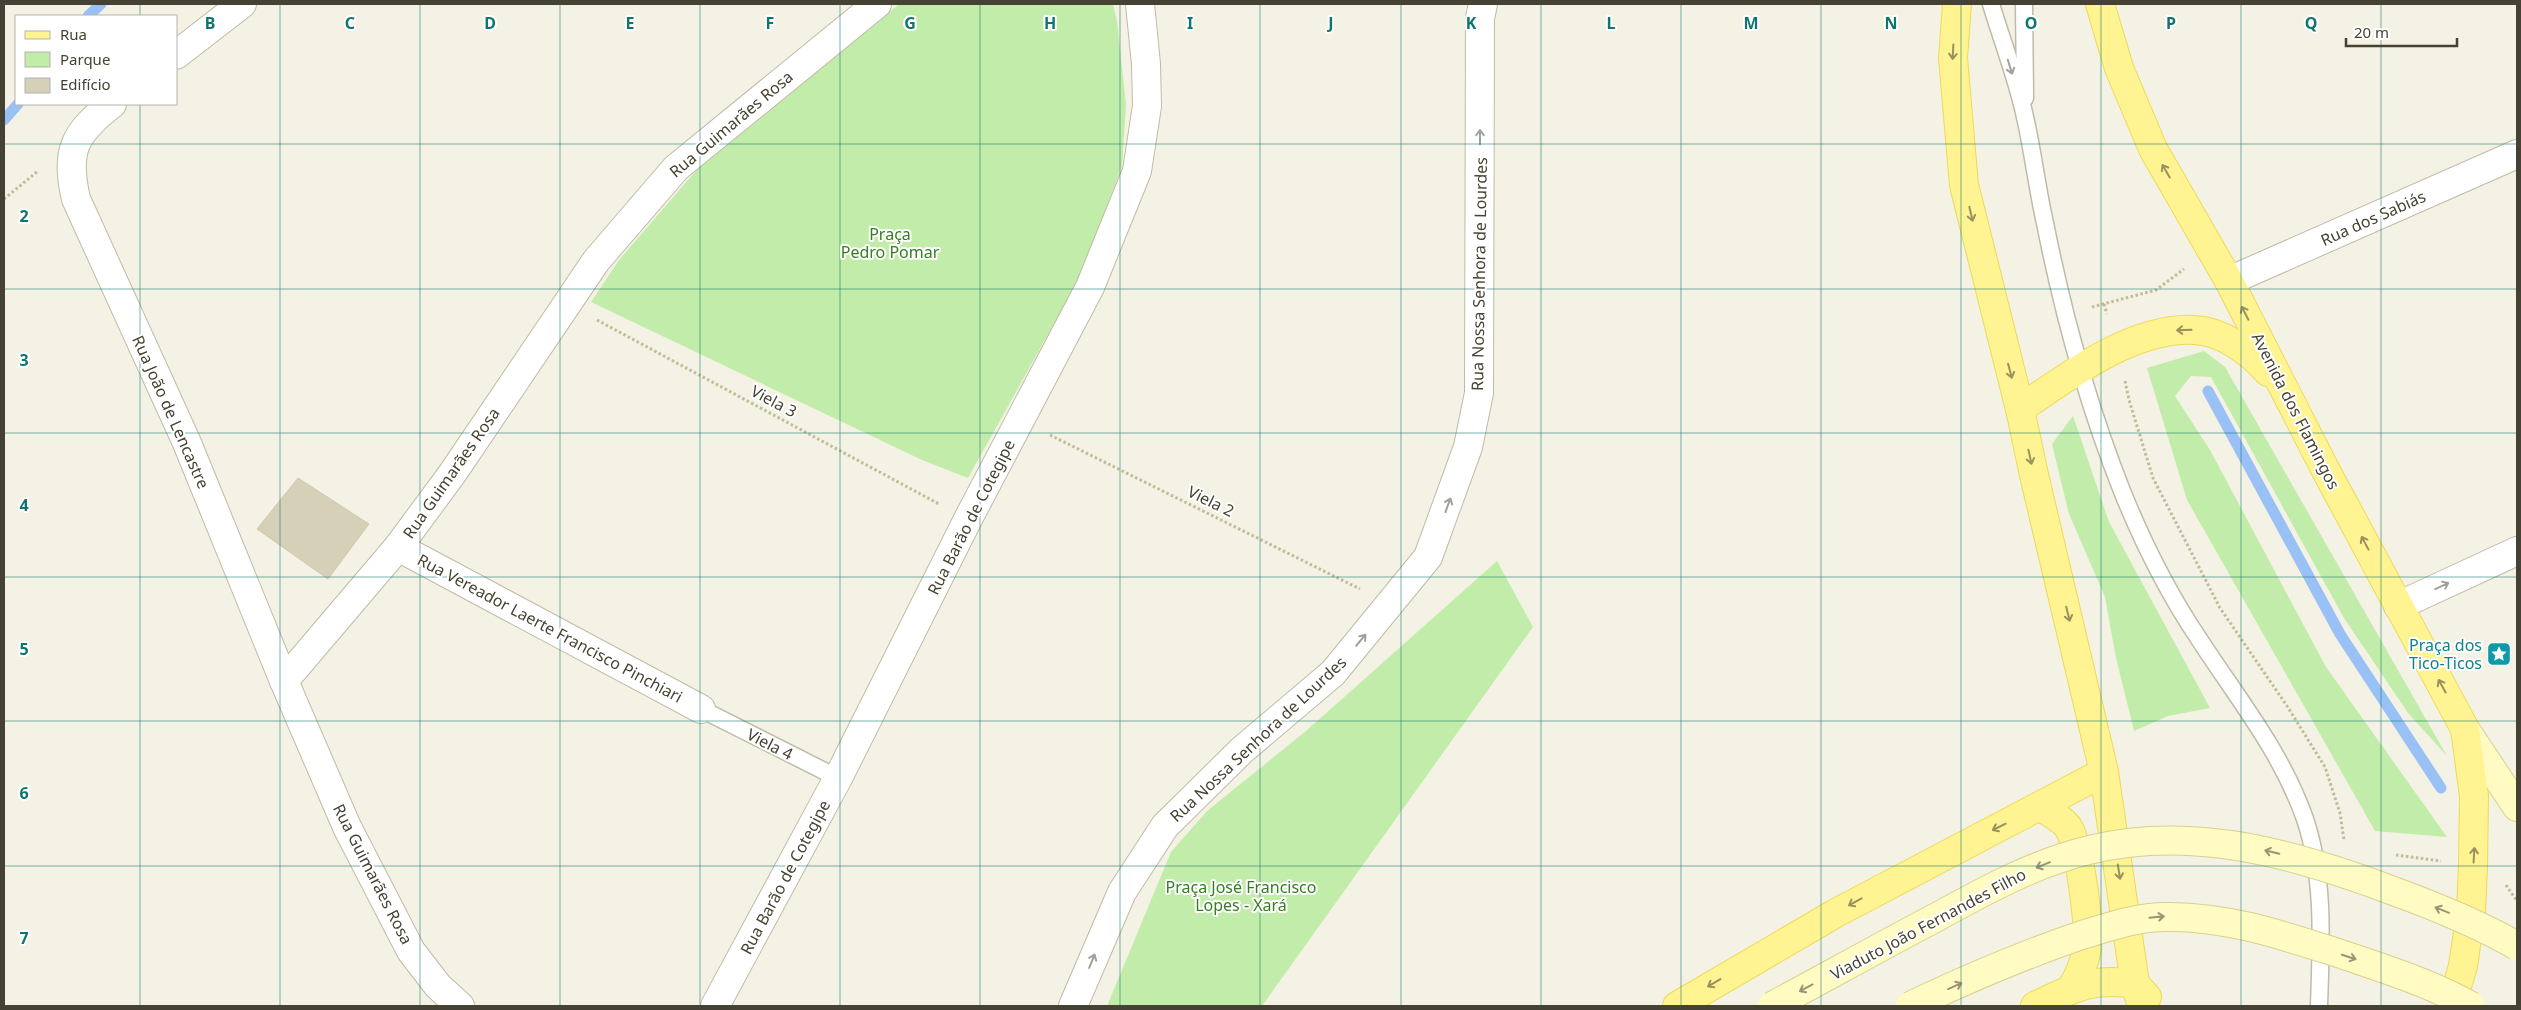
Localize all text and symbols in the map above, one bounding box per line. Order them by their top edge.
text: B [205,12,215,34]
text: C [345,12,355,34]
text: D [484,12,496,34]
text: E [626,12,635,34]
text: F [766,12,774,34]
text: G [904,12,916,34]
text: H [1044,12,1056,34]
text: I [1187,12,1193,34]
text: J [1326,12,1334,34]
text: K [1466,12,1477,34]
text: L [1607,12,1616,34]
text: M [1743,12,1759,34]
text: N [1884,12,1898,34]
text: O [2025,12,2037,34]
text: P [2166,12,2176,34]
text: Q [2305,12,2317,34]
legend [15,15,178,105]
scale bar [2346,15,2457,47]
text: 20 m [2354,22,2389,42]
text: Rua [60,24,87,44]
one-way arrow [1949,44,1958,60]
text: Parque [60,49,110,69]
one-way arrow [2006,59,2015,74]
street label: Rua Guimarães Rosa [665,66,797,182]
text: Edifício [60,74,111,94]
one-way arrow [1475,129,1485,145]
street label: Rua Nossa Senhora de Lourdes [1466,157,1492,391]
one-way arrow [2160,165,2170,179]
street label: Rua dos Sabiás [2317,185,2429,251]
text: 2 [19,205,29,227]
one-way arrow [1967,205,1976,221]
park label: Praça Pedro Pomar [841,223,940,263]
one-way arrow [2240,306,2249,321]
one-way arrow [2177,325,2193,335]
street label: Avenida dos Flamingos [2247,329,2345,493]
street label: Rua João de Lencastre [127,332,215,492]
text: 3 [19,349,29,371]
one-way arrow [2006,363,2015,379]
street label: Viela 3 [747,380,801,422]
street label: Rua Guimarães Rosa [398,403,504,543]
street label: Rua Barão de Cotegipe [922,435,1020,599]
one-way arrow [2026,448,2035,464]
street label: Viela 2 [1184,480,1238,522]
text: 4 [19,494,29,516]
one-way arrow [1444,497,1453,513]
one-way arrow [2359,536,2369,551]
street label: Rua Vereador Laerte Francisco Pinchiari [414,548,686,708]
one-way arrow [2434,581,2449,590]
one-way arrow [2064,606,2073,622]
one-way arrow [1355,633,1366,646]
place label: Praça dos Tico-Ticos [2409,634,2482,674]
text: 5 [19,638,29,660]
place icon: Praça dos Tico-Ticos [2486,641,2512,667]
street label: Rua Nossa Senhora de Lourdes [1165,651,1351,827]
one-way arrow [2437,679,2446,694]
street label: Viela 4 [743,723,797,765]
text: 6 [19,782,29,804]
street label: Rua Barão de Cotegipe [735,796,835,958]
street label: Rua Guimarães Rosa [328,800,418,948]
one-way arrow [1992,823,2007,832]
one-way arrow [2264,847,2280,856]
one-way arrow [2469,847,2478,863]
one-way arrow [2036,861,2051,870]
street label: Viaduto João Fernandes Filho [1826,863,2030,985]
one-way arrow [2115,863,2125,879]
park label: Praça José Francisco Lopes - Xará [1166,876,1316,916]
one-way arrow [1849,898,1863,908]
one-way arrow [2435,905,2450,914]
one-way arrow [2149,913,2165,922]
text: 7 [19,927,29,949]
one-way arrow [2341,953,2357,962]
one-way arrow [1087,954,1097,969]
one-way arrow [1708,979,1722,989]
one-way arrow [1947,981,1962,991]
one-way arrow [1799,984,1814,993]

